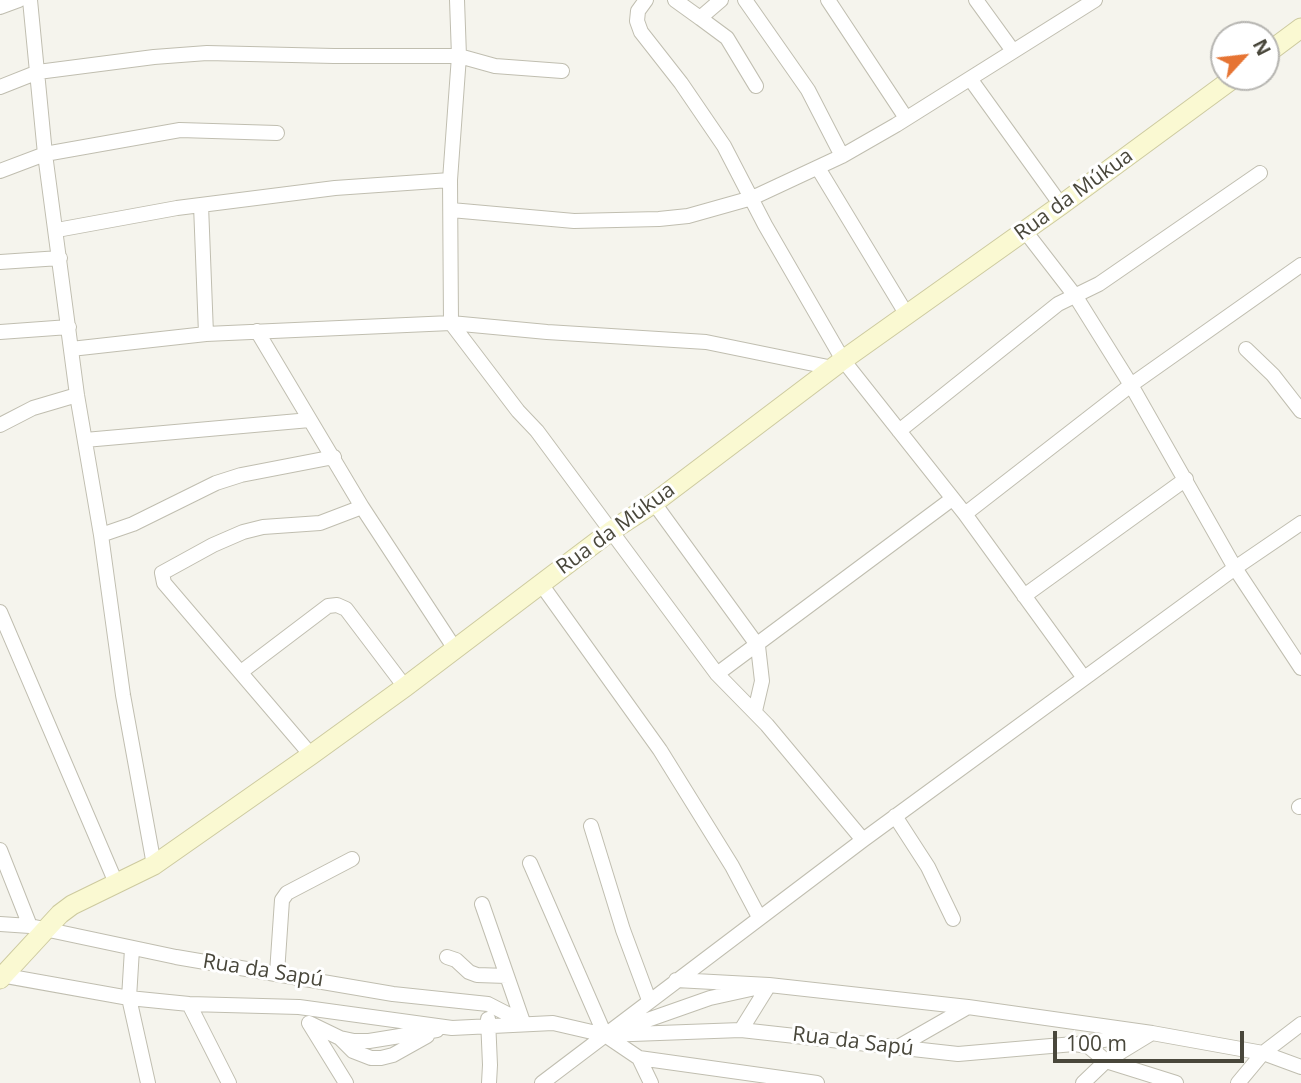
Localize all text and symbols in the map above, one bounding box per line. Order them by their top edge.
north arrow [1210,21,1280,91]
text: N [1247,35,1277,60]
street label: Rua da Múkua [1010,144,1138,246]
street label: Rua da Múkua [552,478,680,580]
street label: Rua da Sapú [201,949,325,993]
scale bar [1056,1016,1247,1060]
street label: Rua da Sapú [791,1022,915,1062]
text: 100 m [1066,1029,1127,1057]

